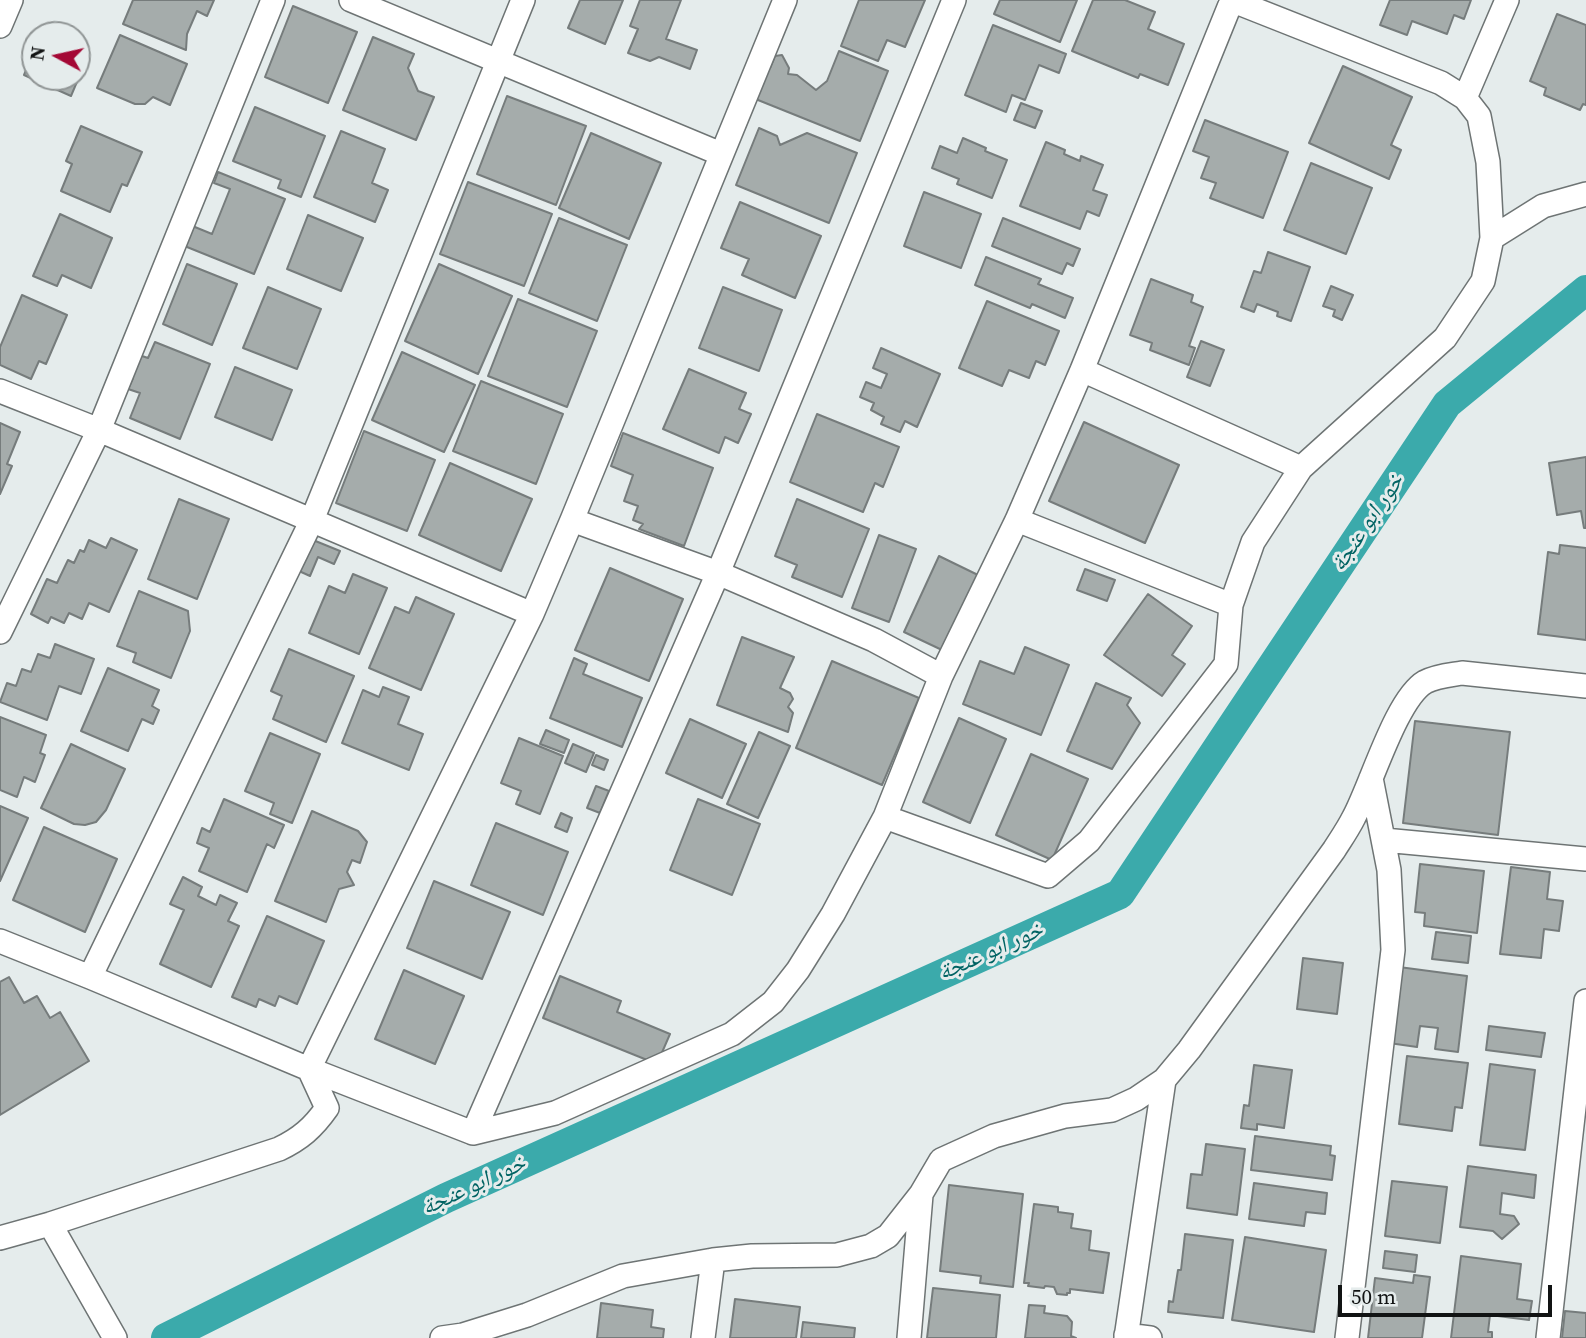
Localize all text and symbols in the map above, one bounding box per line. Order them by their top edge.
north arrow [21,21,91,91]
text: N [23,45,51,62]
water label: خور ابو عنجة [1325,469,1411,577]
water label: خور ابو عنجة [934,917,1048,987]
water label: خور ابو عنجة [418,1150,530,1222]
scale bar [1341,1272,1554,1316]
text: 50 m [1351,1282,1396,1311]

